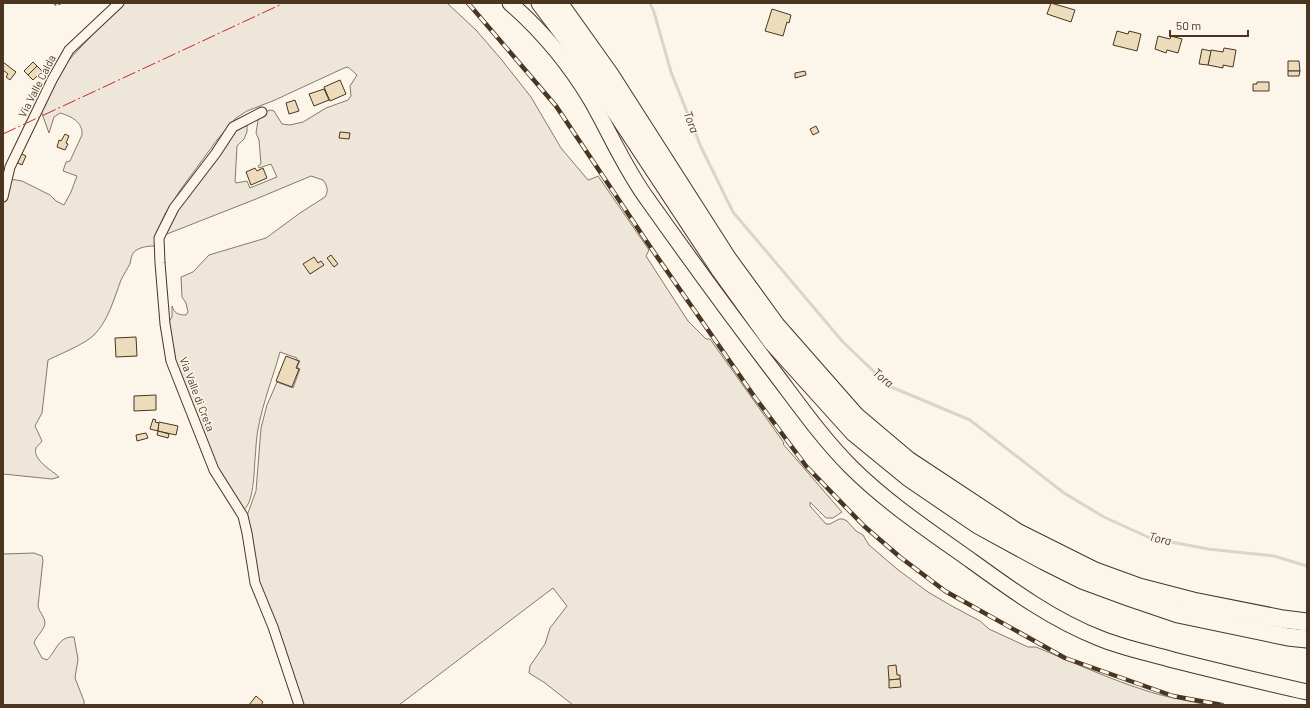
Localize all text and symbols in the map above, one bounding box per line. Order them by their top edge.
scale bar [1170,12,1248,38]
text: 50 m [1176,18,1201,32]
street label: Via Valle Calda [15,52,58,119]
water label: Tora [681,109,703,135]
street label: Via Valle di Creta [177,355,218,433]
water label: Tora [870,365,897,390]
water label: Tora [1148,529,1173,547]

